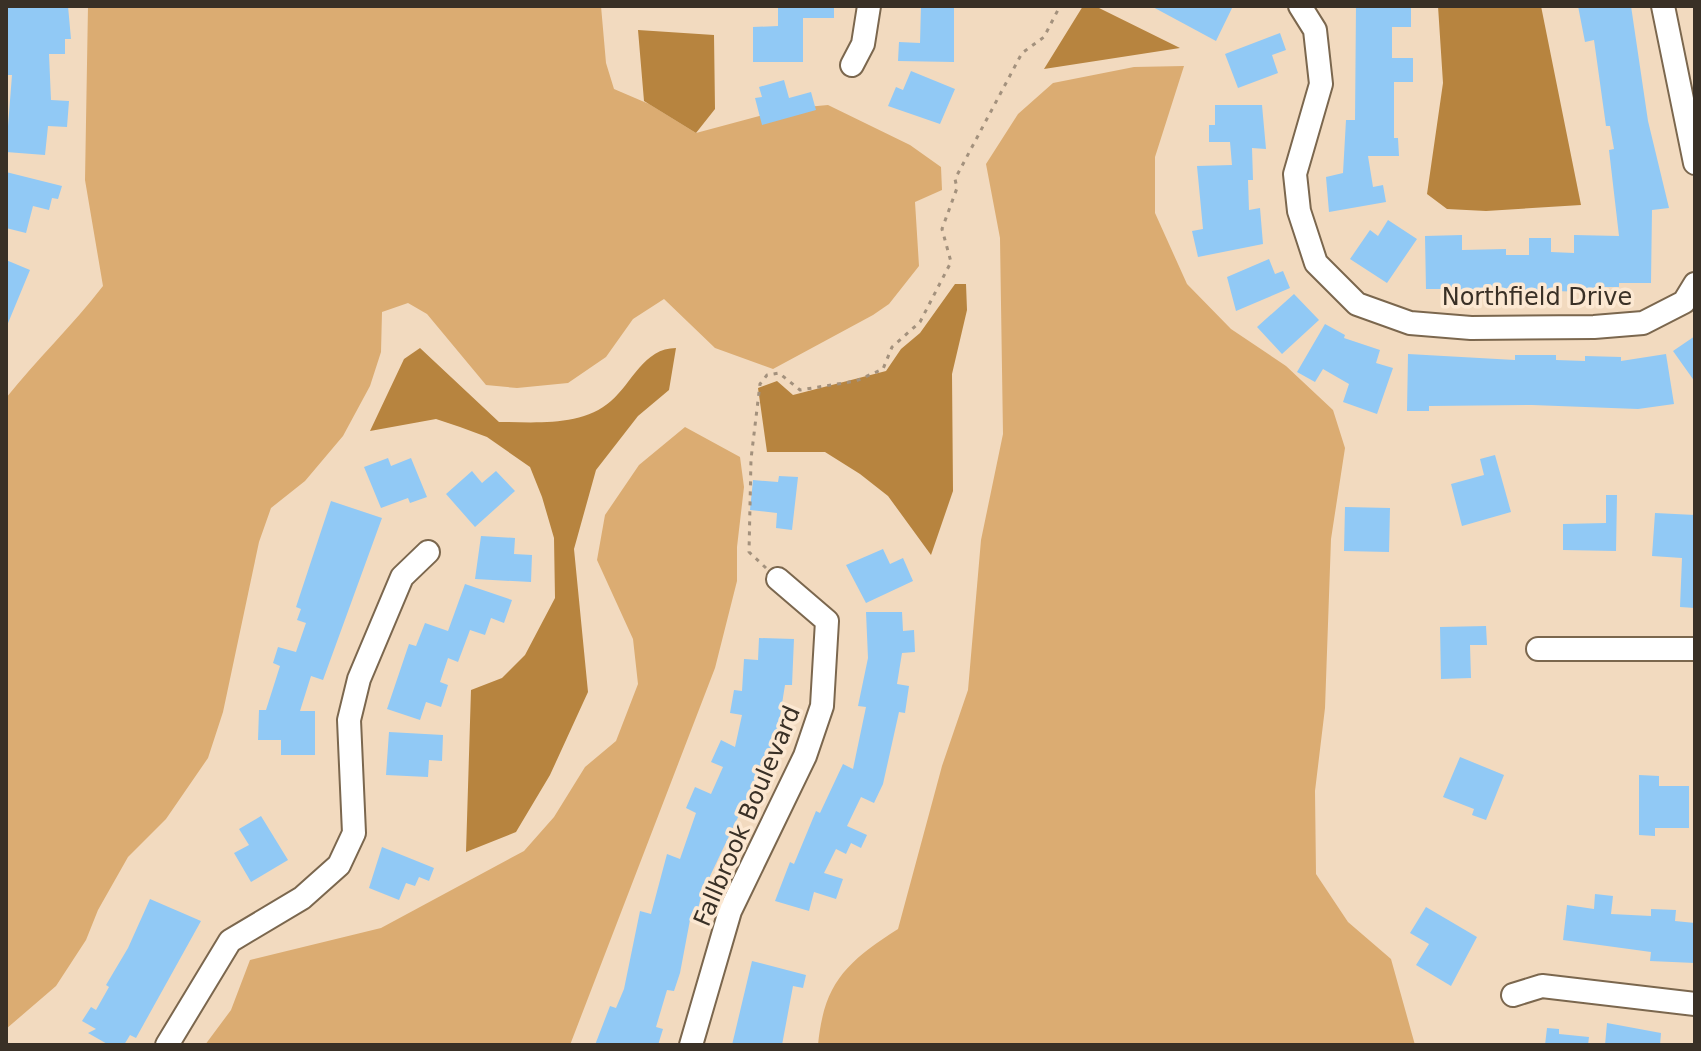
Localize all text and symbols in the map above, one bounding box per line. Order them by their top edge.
street label: Northfield Drive [1442,283,1632,311]
street label: Fallbrook Boulevard [688,702,806,930]

